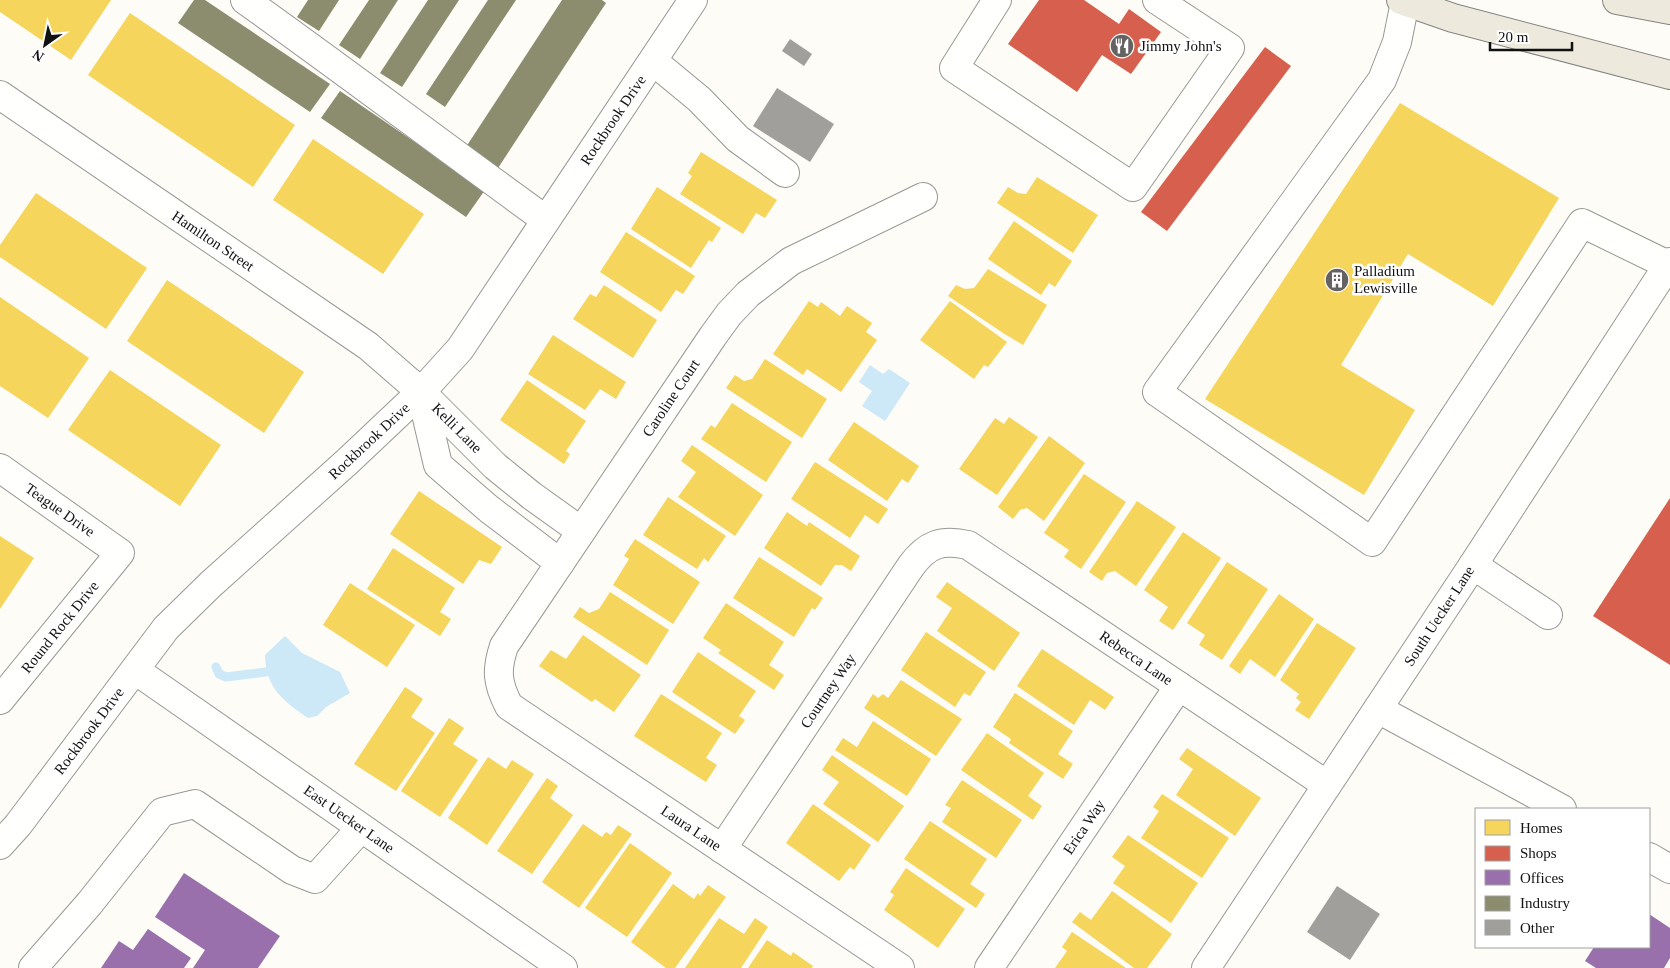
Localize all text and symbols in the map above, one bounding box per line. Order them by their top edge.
north arrow [20,20,70,70]
scale bar [1490,20,1572,52]
text: 20 m [1498,29,1529,45]
restaurant icon: Jimmy John's [1109,33,1135,59]
place label: Jimmy John's [1140,38,1222,54]
text: N [30,46,47,65]
street label: Rockbrook Drive [577,72,649,168]
street label: Hamilton Street [169,208,258,275]
place label: Palladium Lewisville [1354,263,1418,296]
building icon: Palladium Lewisville [1324,267,1350,293]
street label: Caroline Court [639,356,703,440]
street label: Rockbrook Drive [325,399,413,483]
street label: Kelli Lane [429,400,485,456]
street label: Teague Drive [22,480,98,540]
street label: South Uecker Lane [1401,563,1477,669]
street label: Round Rock Drive [18,578,102,676]
street label: Rebecca Lane [1096,628,1176,688]
street label: Courtney Way [797,650,859,731]
street label: Rockbrook Drive [51,684,127,778]
street label: East Uecker Lane [301,782,398,856]
street label: Erica Way [1060,796,1108,857]
street label: Laura Lane [658,802,724,854]
legend [1475,808,1650,948]
text: Homes [1520,820,1563,836]
text: Shops [1520,845,1557,861]
text: Offices [1520,870,1564,886]
text: Industry [1520,895,1570,911]
text: Other [1520,920,1554,936]

